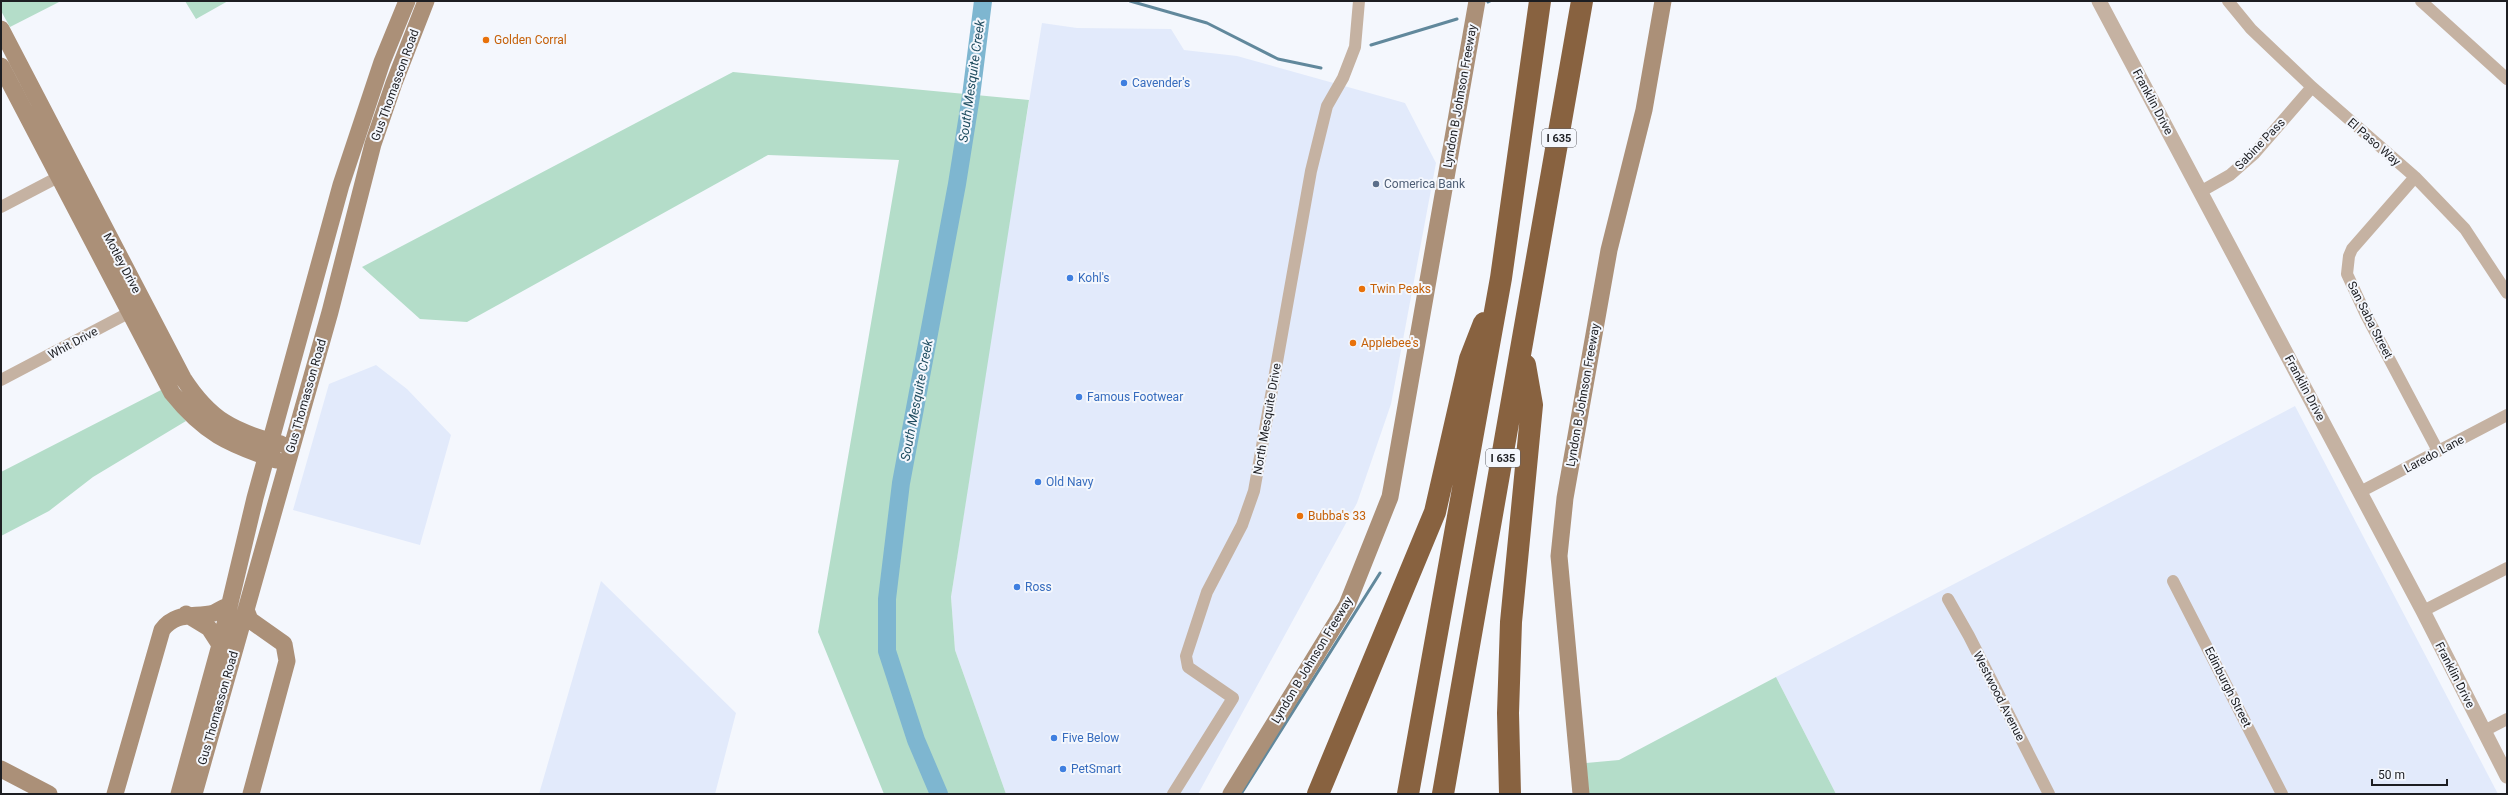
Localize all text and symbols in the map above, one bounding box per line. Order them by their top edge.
water label: South Mesquite Creek [955,18,988,143]
street label: Lyndon B Johnson Freeway [1440,23,1480,169]
street label: Gus Thomasson Road [368,27,422,143]
place label: Golden Corral [494,33,567,47]
marker: Golden Corral [481,35,491,45]
street label: Franklin Drive [2130,67,2176,137]
place label: Cavender's [1132,76,1190,90]
marker: Cavender's [1119,78,1129,88]
street label: El Paso Way [2345,115,2403,169]
street label: Sabine Pass [2232,116,2288,172]
road number: I 635 [1542,129,1576,147]
place label: Comerica Bank [1384,177,1466,191]
marker: Comerica Bank [1371,179,1381,189]
street label: Motley Drive [100,231,144,295]
place label: Kohl's [1078,271,1110,285]
marker: Kohl's [1065,273,1075,283]
street label: San Saba Street [2345,279,2396,361]
place label: Twin Peaks [1370,282,1431,296]
marker: Twin Peaks [1357,284,1367,294]
street label: Lyndon B Johnson Freeway [1563,322,1603,468]
street label: Whit Drive [46,324,100,362]
place label: Applebee's [1361,336,1419,350]
street label: Gus Thomasson Road [283,337,329,455]
water label: South Mesquite Creek [897,338,936,462]
marker: Applebee's [1348,338,1358,348]
street label: Franklin Drive [2282,353,2328,423]
street label: North Mesquite Drive [1250,362,1284,476]
place label: Famous Footwear [1087,390,1183,404]
marker: Famous Footwear [1074,392,1084,402]
street label: Laredo Lane [2402,432,2466,476]
road number: I 635 [1486,449,1520,467]
place label: Old Navy [1046,475,1094,489]
marker: Old Navy [1033,477,1043,487]
place label: Bubba's 33 [1308,509,1366,523]
marker: Bubba's 33 [1295,511,1305,521]
place label: Ross [1025,580,1052,594]
marker: Ross [1012,582,1022,592]
street label: Lyndon B Johnson Freeway [1269,594,1356,726]
street label: Franklin Drive [2432,640,2478,710]
street label: Edinburgh Street [2202,644,2254,730]
street label: Gus Thomasson Road [195,649,241,767]
street label: Westwood Avenue [1970,649,2028,743]
place label: Five Below [1062,731,1119,745]
marker: Five Below [1049,733,1059,743]
scale bar [2372,761,2447,787]
place label: PetSmart [1071,762,1121,776]
marker: PetSmart [1058,764,1068,774]
text: 50 m [2378,768,2405,782]

